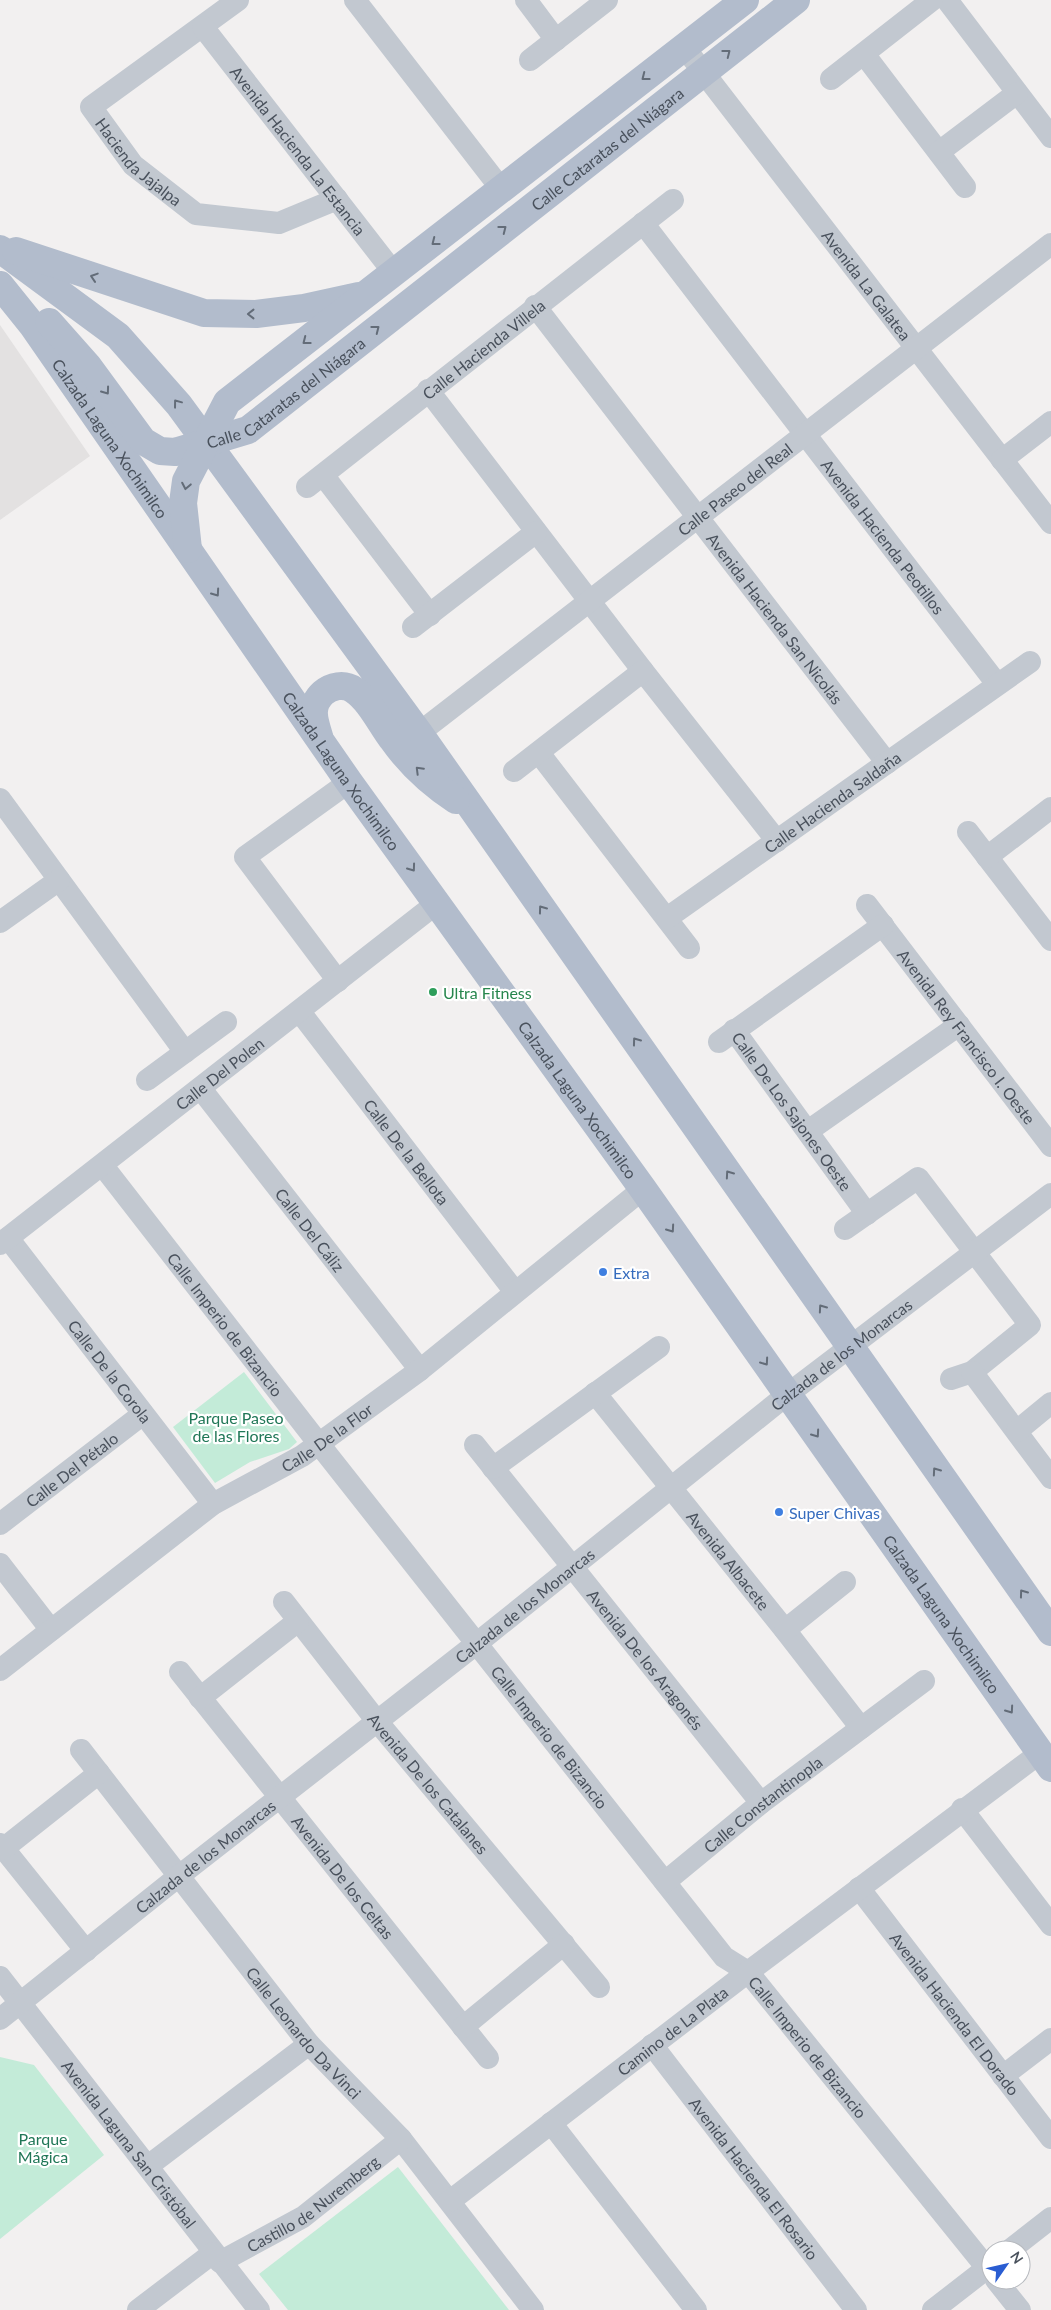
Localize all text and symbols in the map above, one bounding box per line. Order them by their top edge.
one-way arrow [721,50,730,58]
street label: Avenida Hacienda La Estancia [227,62,370,239]
one-way arrow [642,72,651,81]
street label: Calle Cataratas del Niágara [527,83,687,214]
street label: Hacienda Jajalpa [92,114,186,209]
one-way arrow [497,226,506,234]
street label: Avenida La Galatea [819,226,916,343]
one-way arrow [431,236,441,245]
one-way arrow [90,273,99,283]
street label: Calle Hacienda Villela [418,295,548,403]
one-way arrow [247,309,254,319]
one-way arrow [370,326,379,335]
street label: Calle Cataratas del Niágara [204,333,368,452]
one-way arrow [303,336,312,344]
street label: Calzada Laguna Xochimilco [49,355,173,521]
one-way arrow [100,385,109,395]
one-way arrow [174,399,183,409]
street label: Calle Paseo del Real [674,439,796,539]
street label: Avenida Hacienda Peotillos [818,455,949,618]
one-way arrow [181,482,191,491]
street label: Avenida Hacienda San Nicolás [703,529,847,708]
one-way arrow [210,587,219,597]
street label: Calzada Laguna Xochimilco [280,688,404,854]
street label: Calle Hacienda Saldaña [760,747,904,856]
one-way arrow [416,767,425,776]
one-way arrow [406,862,414,871]
one-way arrow [539,905,548,915]
street label: Avenida Rey Francisco I. Oeste [894,945,1040,1127]
place label: Ultra Fitness [443,983,532,1002]
marker: Ultra Fitness [427,986,439,998]
street label: Calzada Laguna Xochimilco [515,1017,642,1182]
street label: Calle De Los Sajones Oeste [729,1028,856,1194]
street label: Calle Del Polen [171,1033,267,1113]
one-way arrow [633,1037,642,1047]
street label: Calle De la Bellota [361,1095,454,1208]
one-way arrow [726,1170,735,1180]
street label: Calle Del Cáliz [272,1184,349,1275]
one-way arrow [665,1223,674,1233]
street label: Calle Imperio de Bizancio [164,1248,287,1400]
place label: Extra [613,1263,650,1282]
marker: Extra [597,1266,609,1278]
street label: Calzada de los Monarcas [766,1294,915,1414]
one-way arrow [819,1304,828,1314]
street label: Calle De la Corola [65,1316,156,1426]
one-way arrow [759,1356,768,1366]
street label: Calle De la Flor [278,1399,376,1475]
park label: Parque Paseo de las Flores [189,1408,284,1445]
street label: Calle Del Pétalo [21,1428,121,1511]
one-way arrow [810,1428,819,1438]
one-way arrow [933,1467,942,1477]
place label: Super Chivas [789,1503,880,1522]
marker: Super Chivas [773,1506,785,1518]
street label: Avenida Albacete [683,1507,774,1613]
street label: Calzada Laguna Xochimilco [880,1531,1005,1697]
street label: Calzada de los Monarcas [451,1544,598,1666]
street label: Avenida De los Aragonés [584,1585,708,1733]
one-way arrow [1020,1590,1028,1599]
street label: Calle Imperio de Bizancio [488,1661,612,1812]
one-way arrow [1004,1704,1013,1714]
street label: Avenida De los Catalanes [365,1709,493,1857]
street label: Calle Constantinopla [699,1751,825,1856]
street label: Calzada de los Monarcas [131,1795,279,1917]
street label: Avenida De los Celtas [288,1811,398,1942]
street label: Avenida Hacienda El Dorado [887,1928,1024,2099]
street label: Calle Leonardo Da Vinci [243,1963,366,2102]
street label: Calle Imperio de Bizancio [745,1972,871,2122]
street label: Camino de La Plata [613,1982,731,2079]
street label: Avenida Laguna San Cristóbal [58,2056,201,2231]
street label: Avenida Hacienda El Rosario [686,2093,823,2263]
park label: Parque Mágica [18,2129,68,2166]
street label: Castillo de Nuremberg [243,2151,383,2255]
north arrow [981,2240,1031,2290]
text: N [1007,2248,1027,2267]

